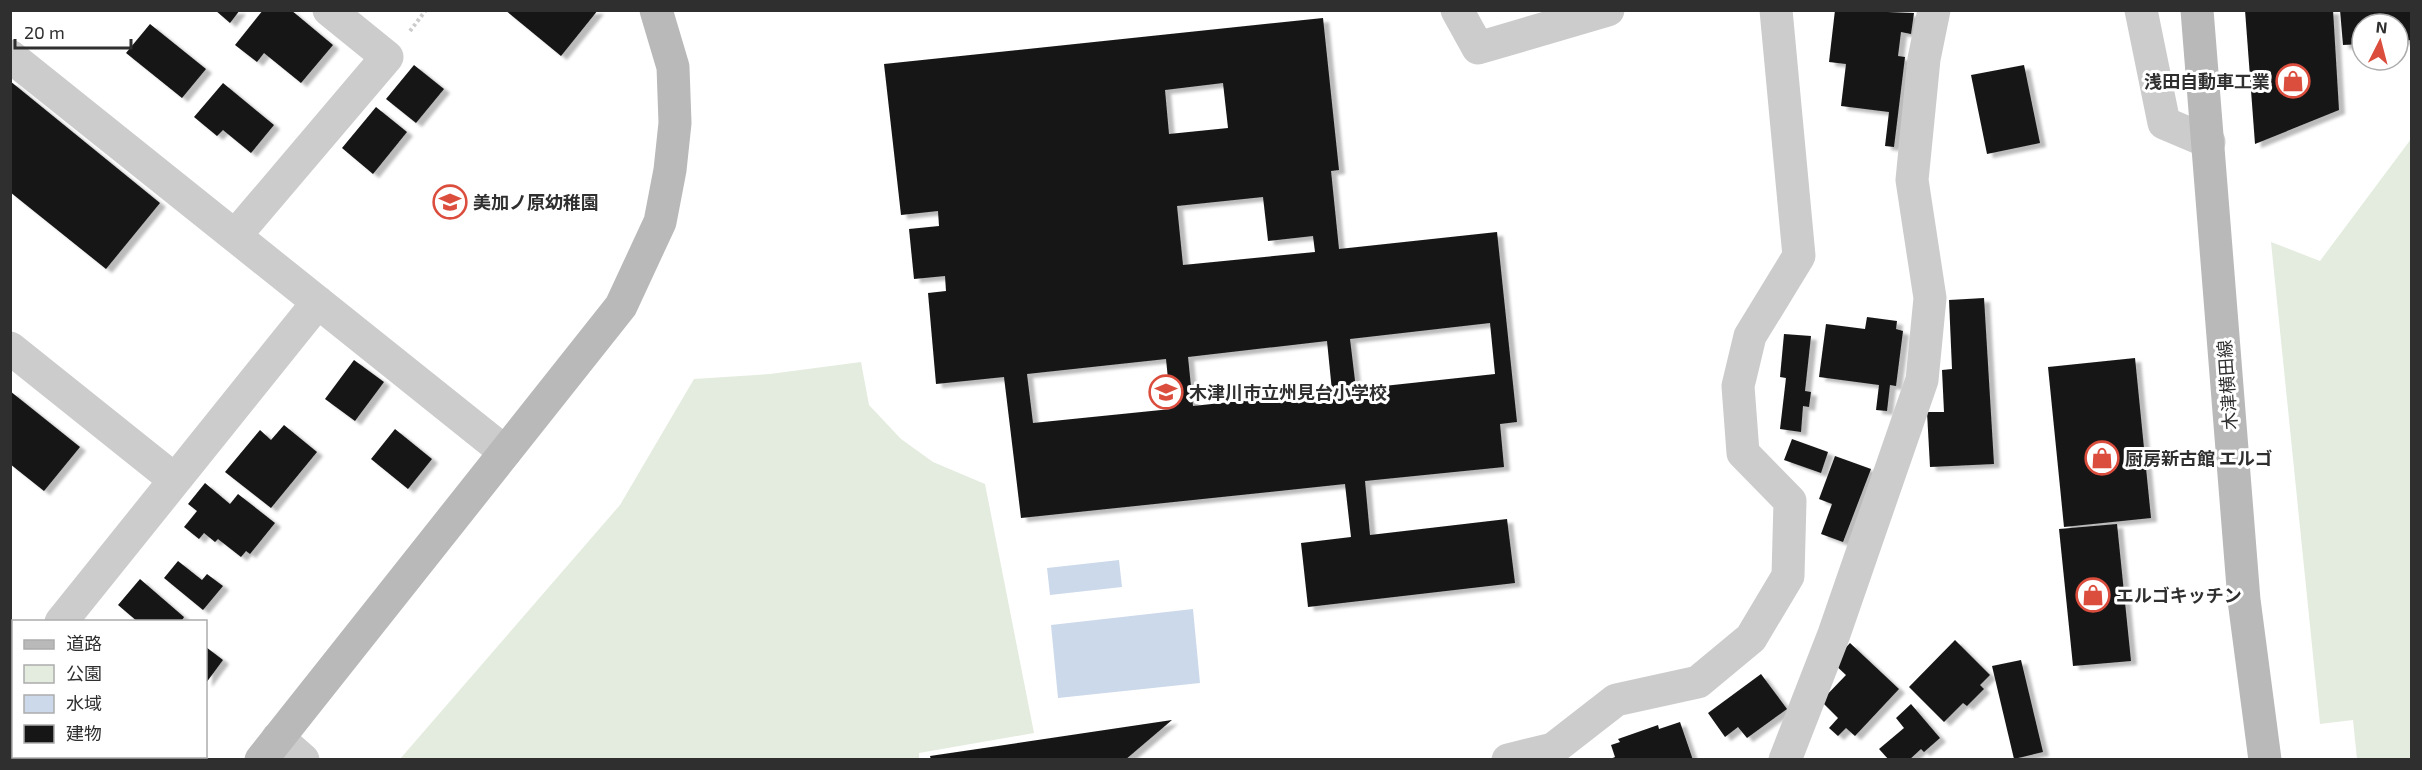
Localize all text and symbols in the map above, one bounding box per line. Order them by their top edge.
scale bar [15,12,130,50]
north arrow [2350,12,2410,72]
text: N [2375,17,2388,37]
text: 20 m [24,21,65,43]
shop icon: 浅田自動車工業 [2275,63,2311,99]
place label: 浅田自動車工業 [2144,70,2270,92]
school or university icon: 美加ノ原幼稚園 [432,184,468,220]
place label: 美加ノ原幼稚園 [473,191,599,213]
street label: 木津横田線 [2213,339,2241,431]
school or university icon: 木津川市立州見台小学校 [1148,374,1184,410]
place label: 木津川市立州見台小学校 [1189,381,1387,403]
shop icon: 厨房新古館 エルゴ [2084,440,2120,476]
place label: 厨房新古館 エルゴ [2125,447,2273,469]
shop icon: エルゴキッチン [2075,577,2111,613]
place label: エルゴキッチン [2116,584,2242,606]
legend [12,620,207,758]
text: 道路 [66,632,102,654]
text: 公園 [66,662,102,684]
text: 水域 [66,692,102,714]
text: 建物 [66,722,102,744]

